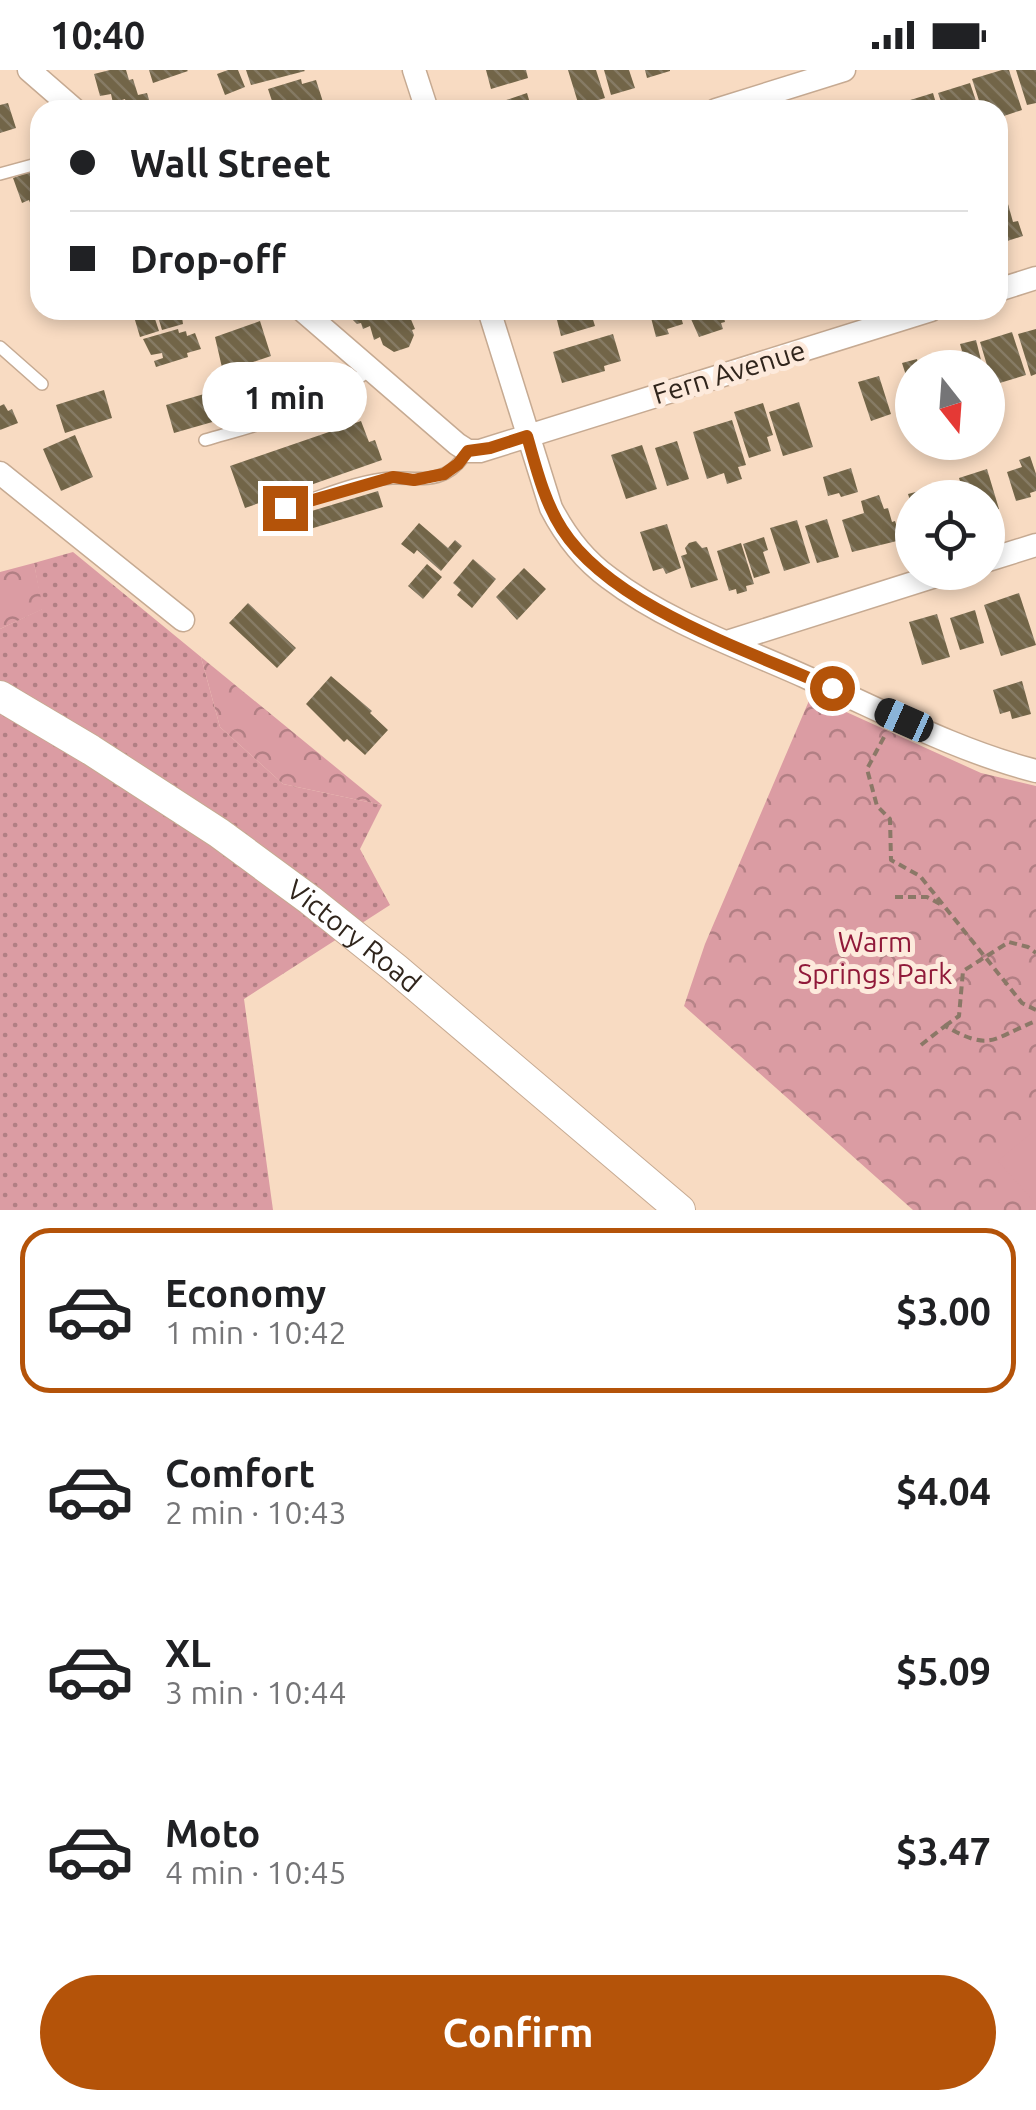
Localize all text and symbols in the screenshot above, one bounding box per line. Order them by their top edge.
text: 10:40 [50,14,145,56]
text: Wall Street [130,142,331,184]
text: Drop-off [130,238,286,280]
street label: Fern Avenue [649,334,809,409]
north arrow [895,350,1005,460]
map controls [895,350,1005,590]
callout: 1 min [202,363,368,433]
text: 1 min [244,379,325,415]
button: locate [895,480,1005,590]
route end [263,486,308,531]
route start [810,666,855,711]
car [870,694,938,746]
street label: Victory Road [282,873,427,998]
park label: Warm Springs Park [798,926,952,989]
icon: car [45,1266,135,1356]
text: Economy [165,1272,326,1314]
text: $3.00 [896,1290,991,1332]
text: 1 min · 10:42 [165,1314,347,1350]
icon: car [45,1446,135,1536]
text: Comfort [165,1452,315,1494]
text: $4.04 [896,1470,991,1512]
text: 2 min · 10:43 [165,1494,347,1530]
icon: car [45,1626,135,1716]
text: XL [165,1632,211,1674]
text: $5.09 [896,1650,991,1692]
text: 3 min · 10:44 [165,1674,347,1710]
icon: car [45,1806,135,1896]
text: Moto [165,1812,260,1854]
text: $3.47 [896,1830,991,1872]
text: 4 min · 10:45 [165,1854,347,1890]
button: Confirm [40,1975,996,2090]

